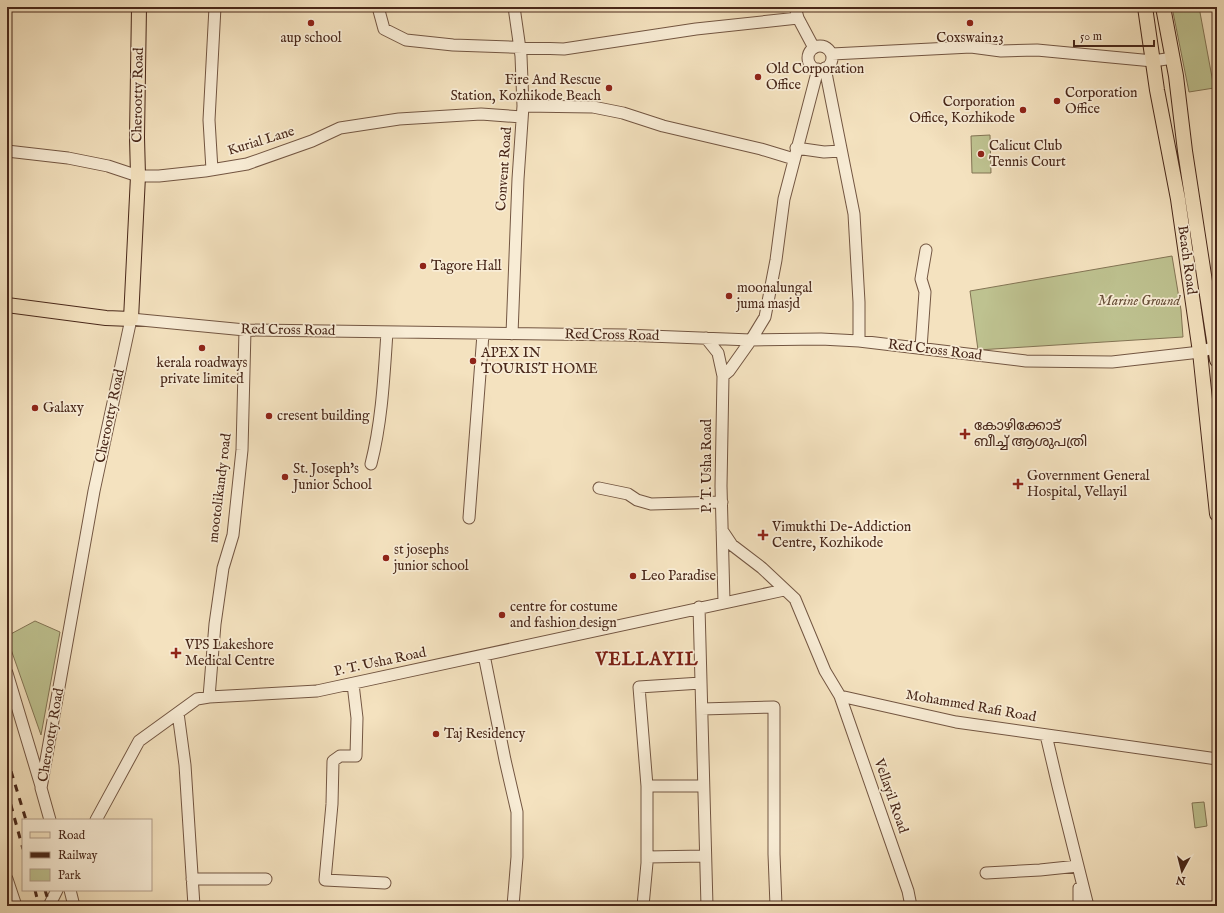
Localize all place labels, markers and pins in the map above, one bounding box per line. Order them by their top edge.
marker: aup school [306,18,316,28]
marker: Coxswain23 [965,18,975,28]
place label: aup school [280,29,342,47]
place label: Coxswain23 [936,29,1004,47]
place label: Old Corporation Office [766,60,865,94]
place label: Fire And Rescue Station, Kozhikode Beach [450,71,602,105]
marker: Old Corporation Office [753,72,763,82]
marker: Fire And Rescue Station, Kozhikode Beach [604,83,614,93]
place label: Corporation Office [1065,84,1138,118]
place label: Corporation Office, Kozhikode [909,93,1016,127]
marker: Corporation Office [1052,96,1062,106]
marker: Corporation Office, Kozhikode [1018,105,1028,115]
place label: Calicut Club Tennis Court [989,137,1066,171]
marker: Calicut Club Tennis Court [976,149,986,159]
place label: Tagore Hall [431,257,502,275]
marker: Tagore Hall [418,261,428,271]
place label: moonalungal juma masjd [735,279,812,313]
marker: moonalungal juma masjd [724,291,734,301]
marker: kerala roadways private limited [197,343,207,353]
place label: APEX IN TOURIST HOME [480,344,598,378]
place label: kerala roadways private limited [157,354,248,388]
marker: APEX IN TOURIST HOME [468,356,478,366]
place label: Galaxy [43,399,84,417]
marker: Galaxy [30,403,40,413]
place label: cresent building [277,407,370,425]
marker: cresent building [264,411,274,421]
place label: കോഴിക്കോട് ബീച്ച് ആശുപത്രി [974,417,1087,451]
marker: കോഴിക്കോട് ബീച്ച് ആശുപത്രി [959,428,971,440]
place label: St. Joseph's Junior School [291,460,372,494]
place label: Government General Hospital, Vellayil [1027,467,1150,501]
marker: St. Joseph's Junior School [280,472,290,482]
marker: Government General Hospital, Vellayil [1012,478,1024,490]
place label: Vimukthi De-Addiction Centre, Kozhikode [771,518,912,552]
marker: Vimukthi De-Addiction Centre, Kozhikode [757,529,769,541]
place label: st josephs junior school [392,541,469,575]
marker: st josephs junior school [381,553,391,563]
place label: Leo Paradise [641,567,716,585]
marker: Leo Paradise [628,571,638,581]
place label: centre for costume and fashion design [510,598,618,632]
marker: centre for costume and fashion design [497,610,507,620]
place label: VPS Lakeshore Medical Centre [184,636,275,670]
marker: VPS Lakeshore Medical Centre [170,647,182,659]
place label: Taj Residency [444,725,526,743]
marker: Taj Residency [431,729,441,739]

